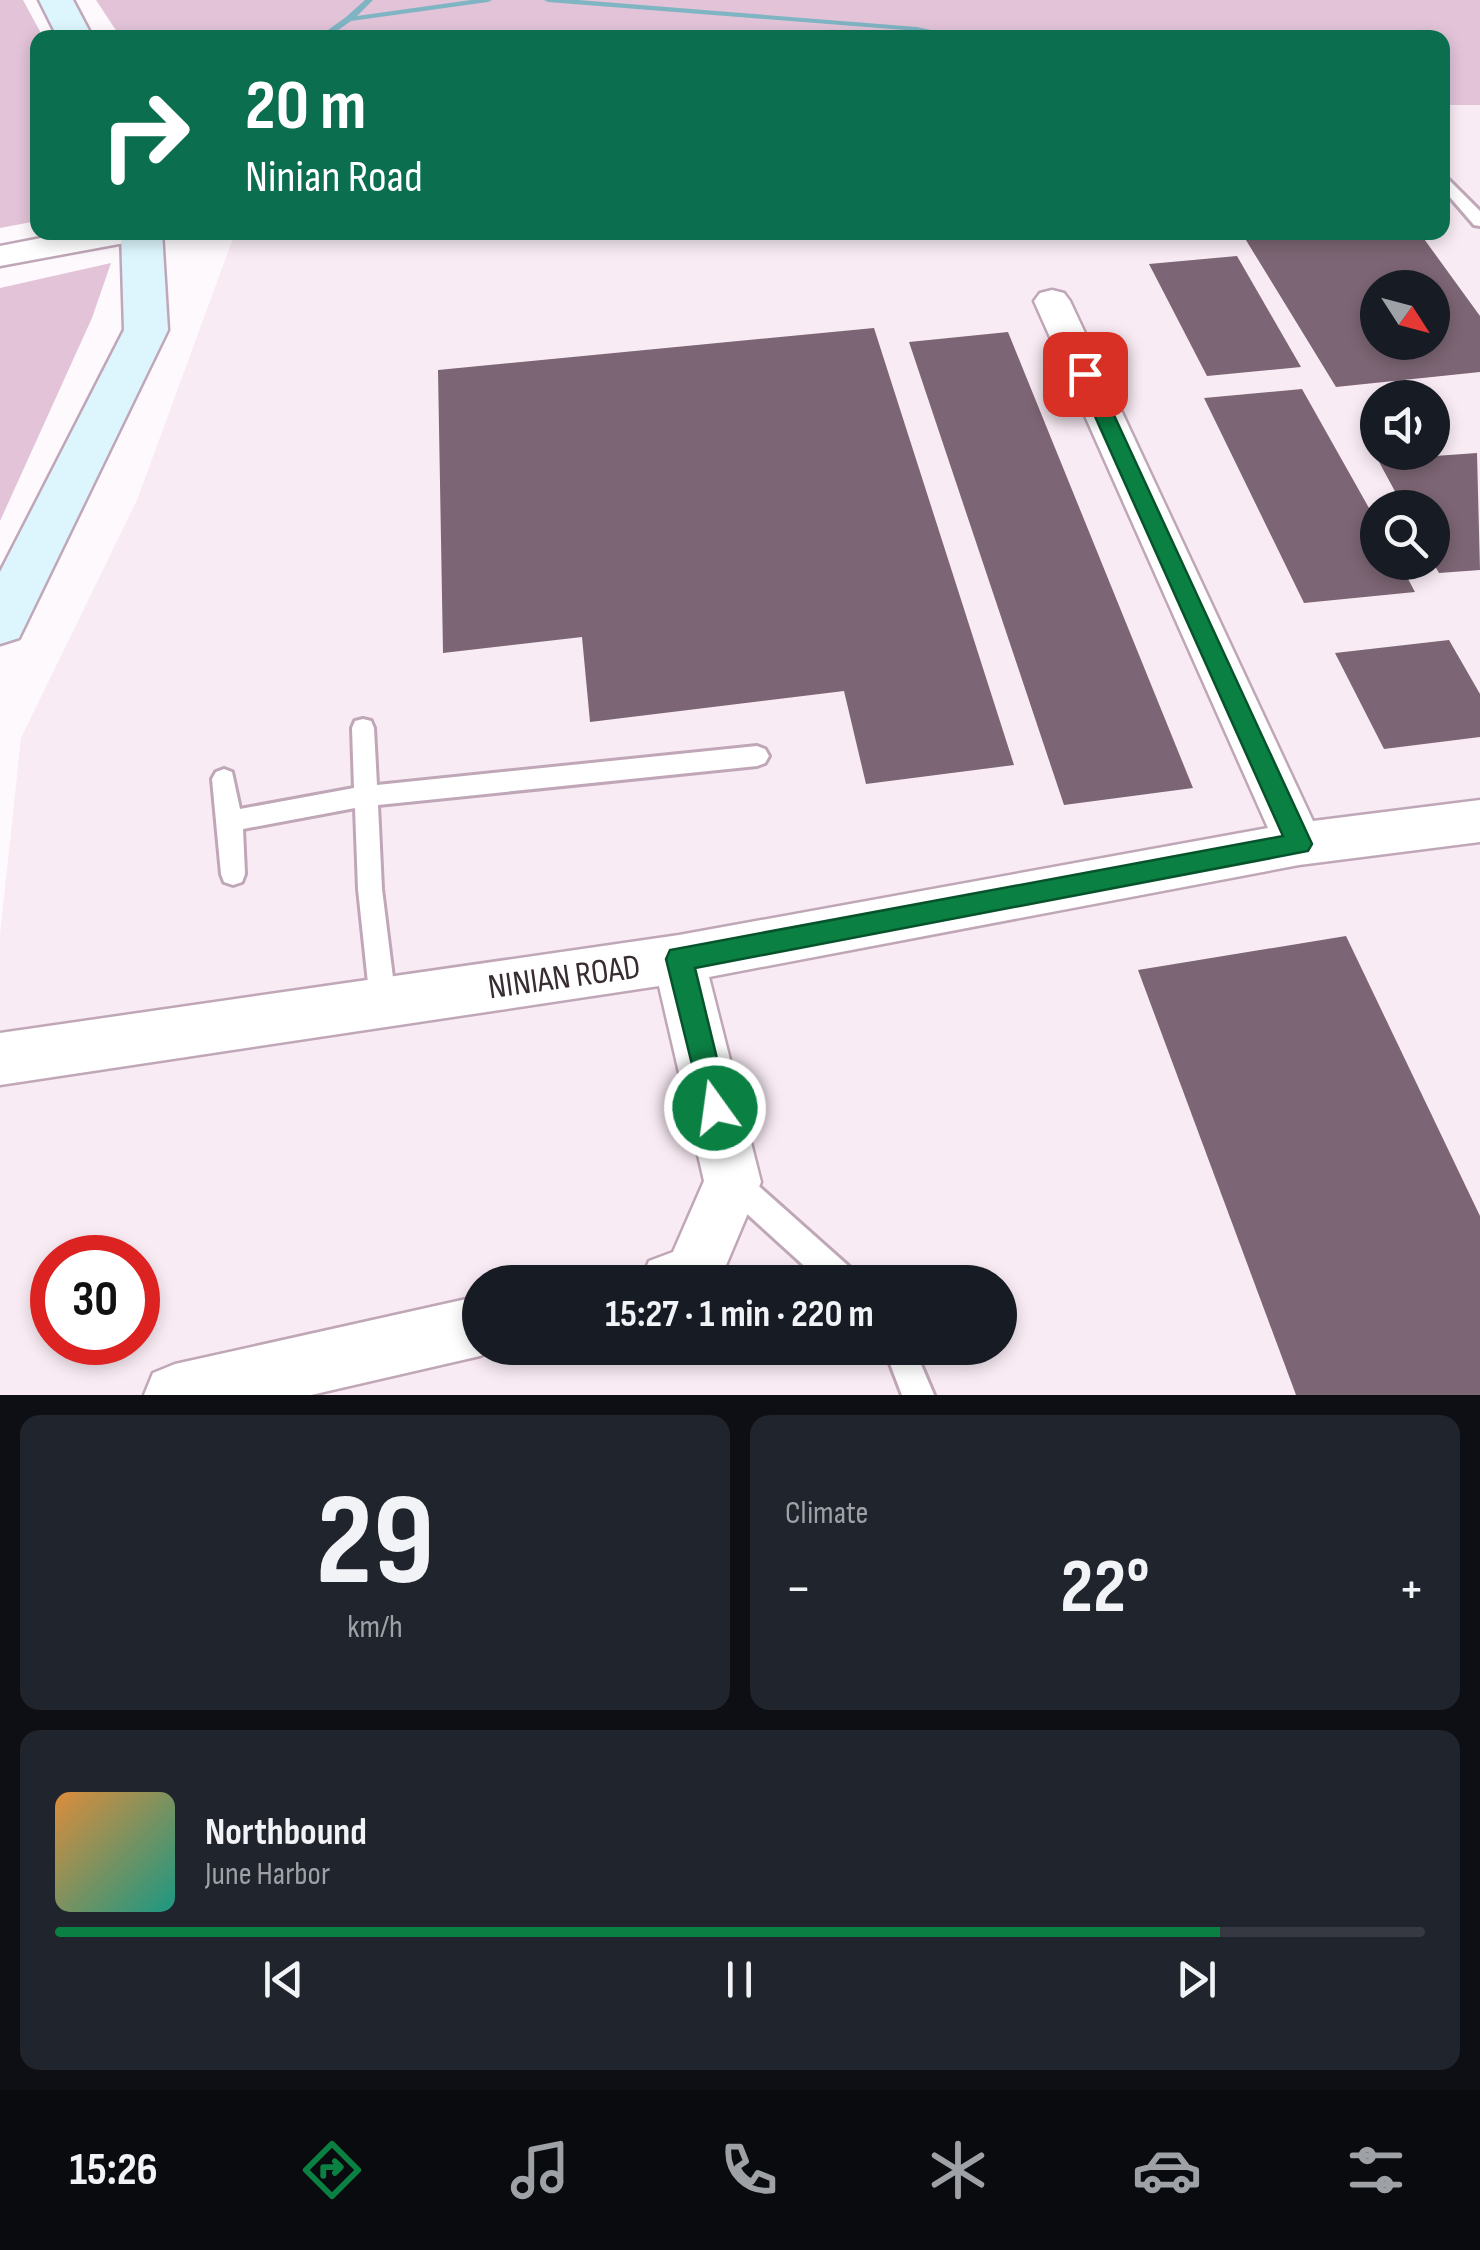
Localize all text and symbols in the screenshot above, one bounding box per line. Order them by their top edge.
text: 20 m [245,65,366,149]
icon: right [80,70,210,200]
text: Ninian Road [245,150,423,205]
north arrow [1360,270,1450,360]
map controls [1360,270,1450,580]
pin [1043,332,1128,417]
icon: arrive [1058,347,1113,402]
button: sound [1360,380,1450,470]
button: search [1360,490,1450,580]
street label: NINIAN ROAD [485,946,643,1009]
position arrow [663,1056,767,1160]
speed limit sign: 30 [30,1235,160,1365]
text: 15:27 · 1 min · 220 m [605,1292,874,1337]
text: 29 [316,1465,434,1621]
text: Climate [785,1494,868,1533]
text: 22° [1060,1543,1150,1634]
text: − [785,1556,812,1623]
text: + [1398,1556,1425,1623]
text: km/h [347,1608,403,1647]
text: Northbound [205,1810,367,1855]
text: June Harbor [205,1855,330,1894]
icon: previous [256,1952,311,2007]
icon: pause [712,1952,767,2007]
icon: next [1169,1952,1224,2007]
icon: directions [297,2135,367,2205]
icon: music [505,2135,575,2205]
icon: phone [714,2135,784,2205]
icon: climate [923,2135,993,2205]
icon: car [1132,2135,1202,2205]
icon: filters [1341,2135,1411,2205]
text: 15:26 [69,2143,158,2198]

